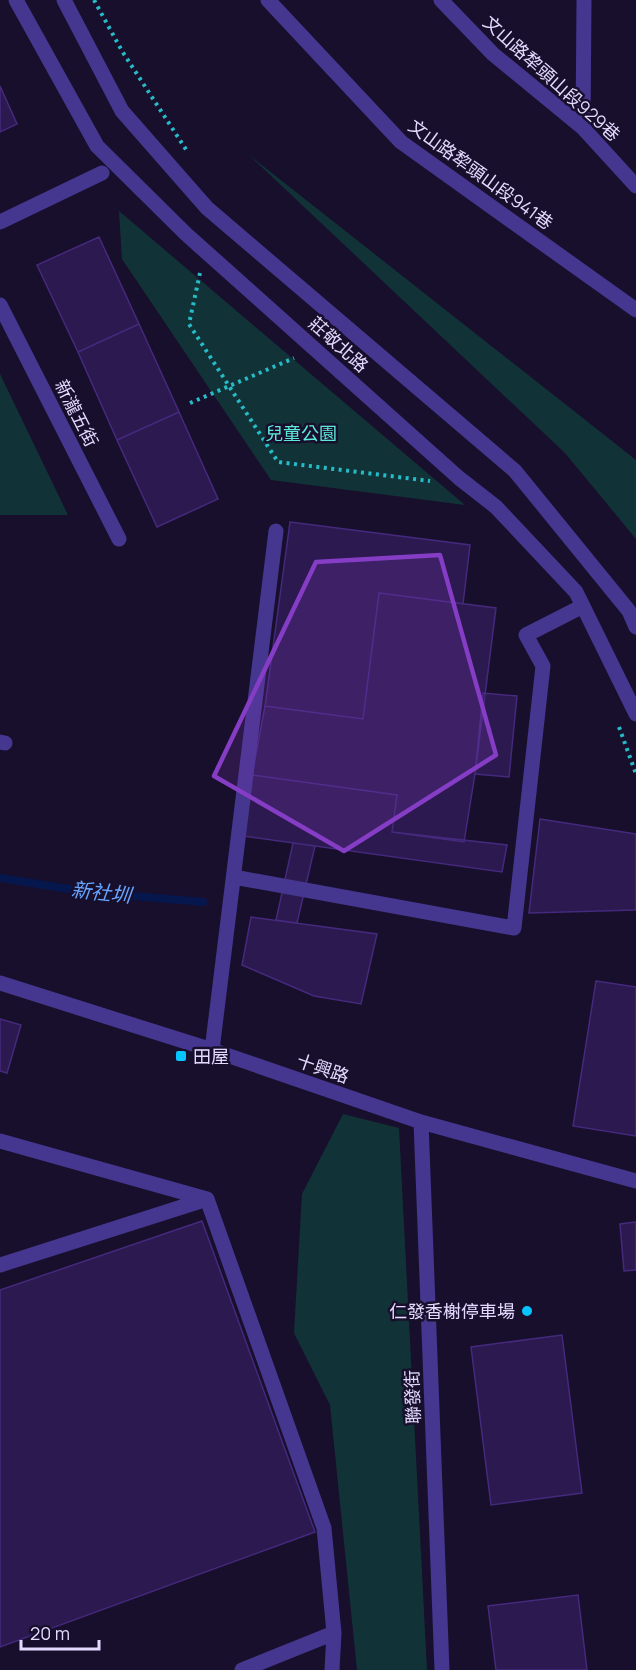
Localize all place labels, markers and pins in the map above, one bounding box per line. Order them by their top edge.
place label: 田屋 [193,1044,229,1068]
marker: 田屋 [174,1049,188,1063]
place label: 仁發香榭停車場 [389,1299,515,1323]
marker: 仁發香榭停車場 [520,1304,534,1318]

